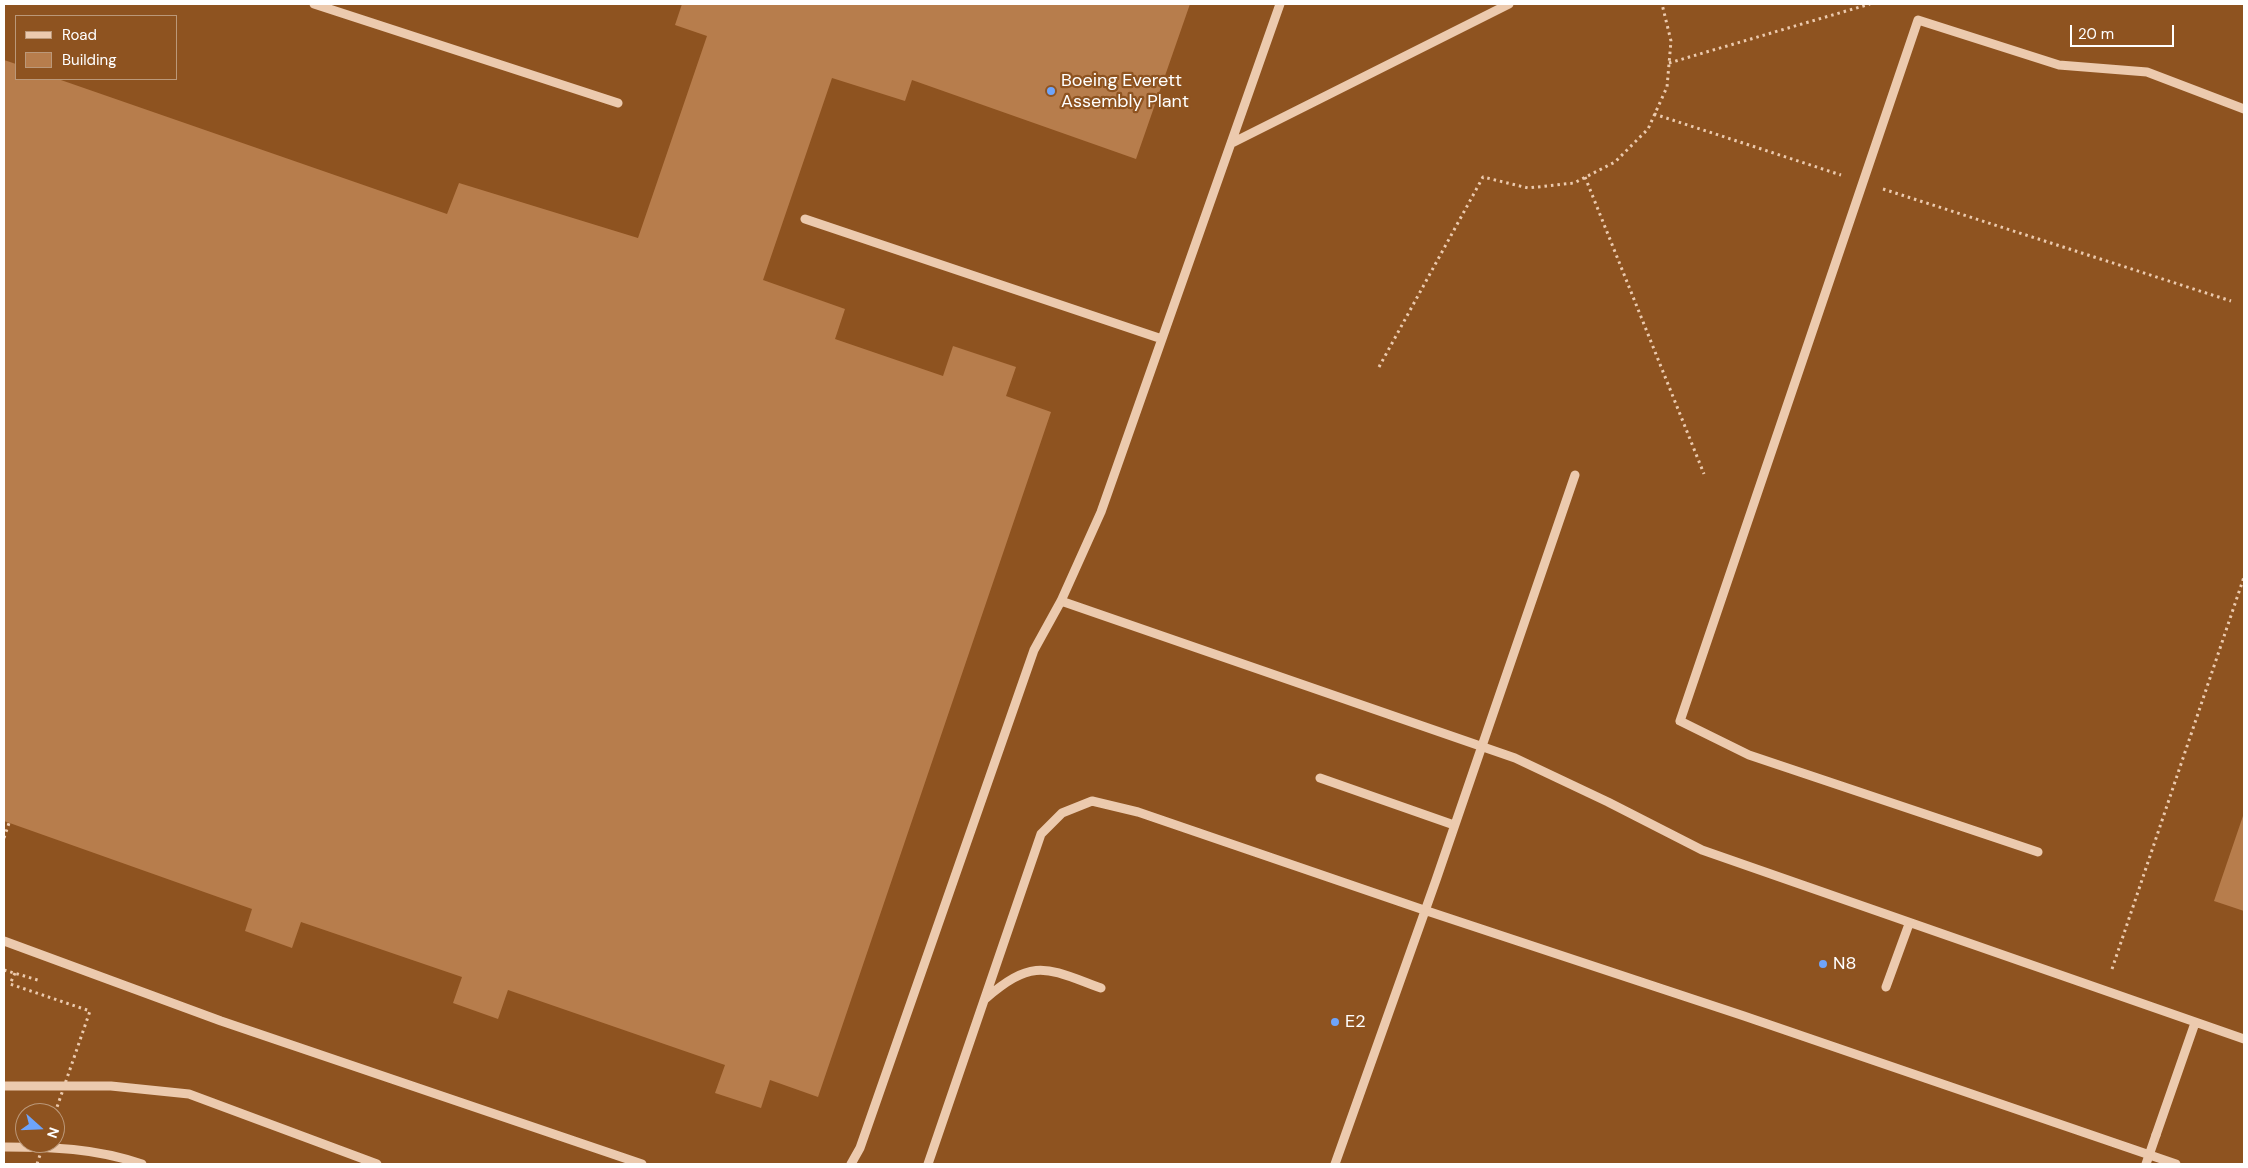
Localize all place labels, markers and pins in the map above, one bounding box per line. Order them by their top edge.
place label: Boeing Everett Assembly Plant [1061,70,1189,112]
marker: Boeing Everett Assembly Plant [1045,85,1057,97]
place label: N8 [1833,953,1856,975]
marker: N8 [1817,958,1829,970]
place label: E2 [1345,1011,1366,1033]
marker: E2 [1329,1016,1341,1028]

